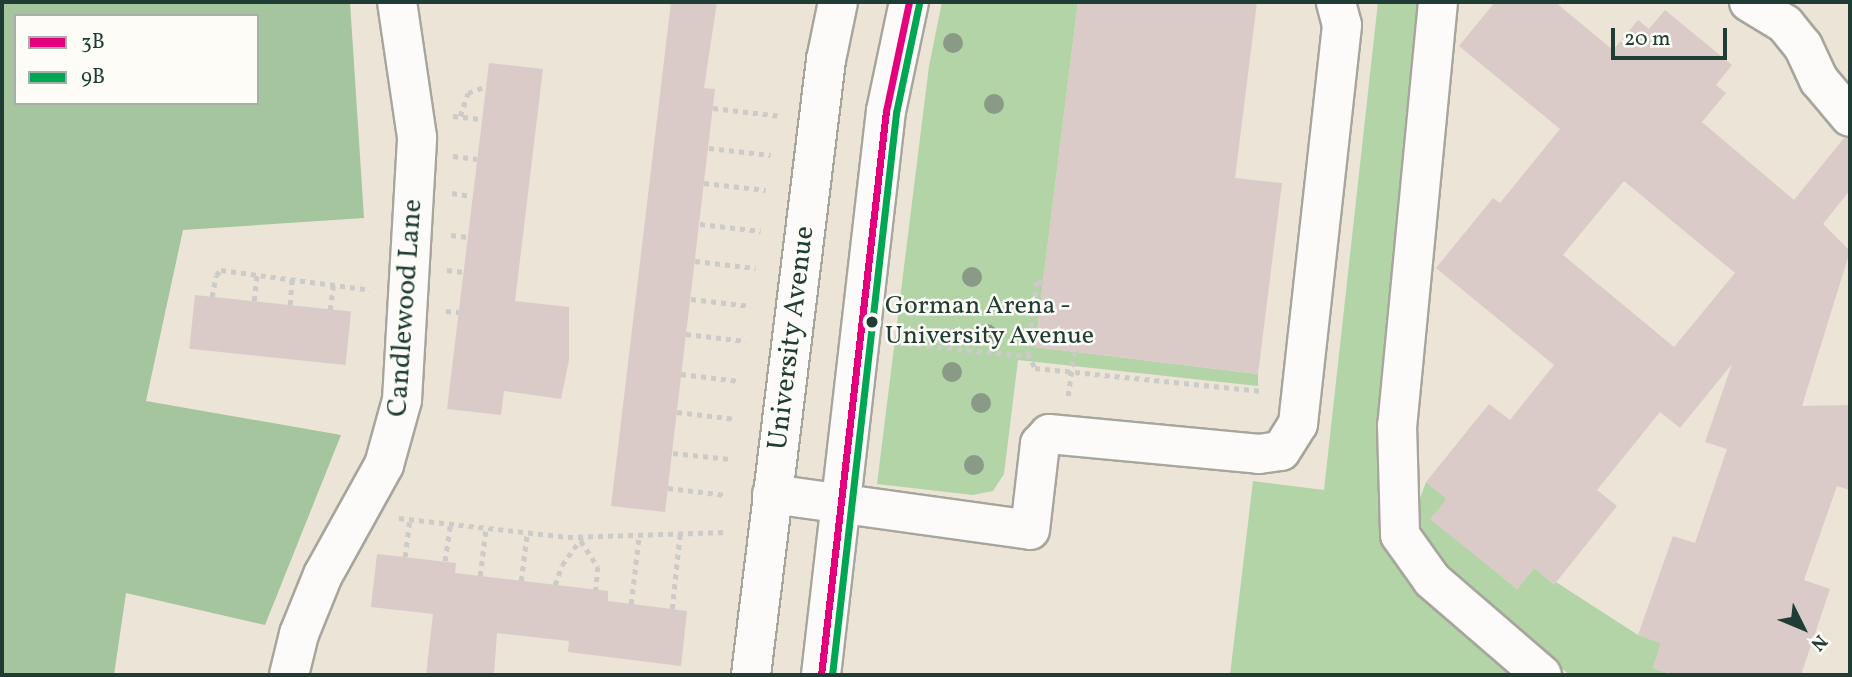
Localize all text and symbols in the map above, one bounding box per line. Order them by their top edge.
legend [14,14,259,105]
scale bar [1614,14,1730,58]
text: 20 m [1624,25,1670,54]
text: 3B [81,28,105,57]
text: 9B [81,63,105,92]
street label: Candlewood Lane [382,198,430,418]
street label: University Avenue [762,224,822,452]
place label: Gorman Arena - University Avenue [885,291,1095,352]
marker: Gorman Arena - University Avenue [865,315,879,329]
north arrow [1768,593,1838,663]
text: N [1804,628,1833,656]

